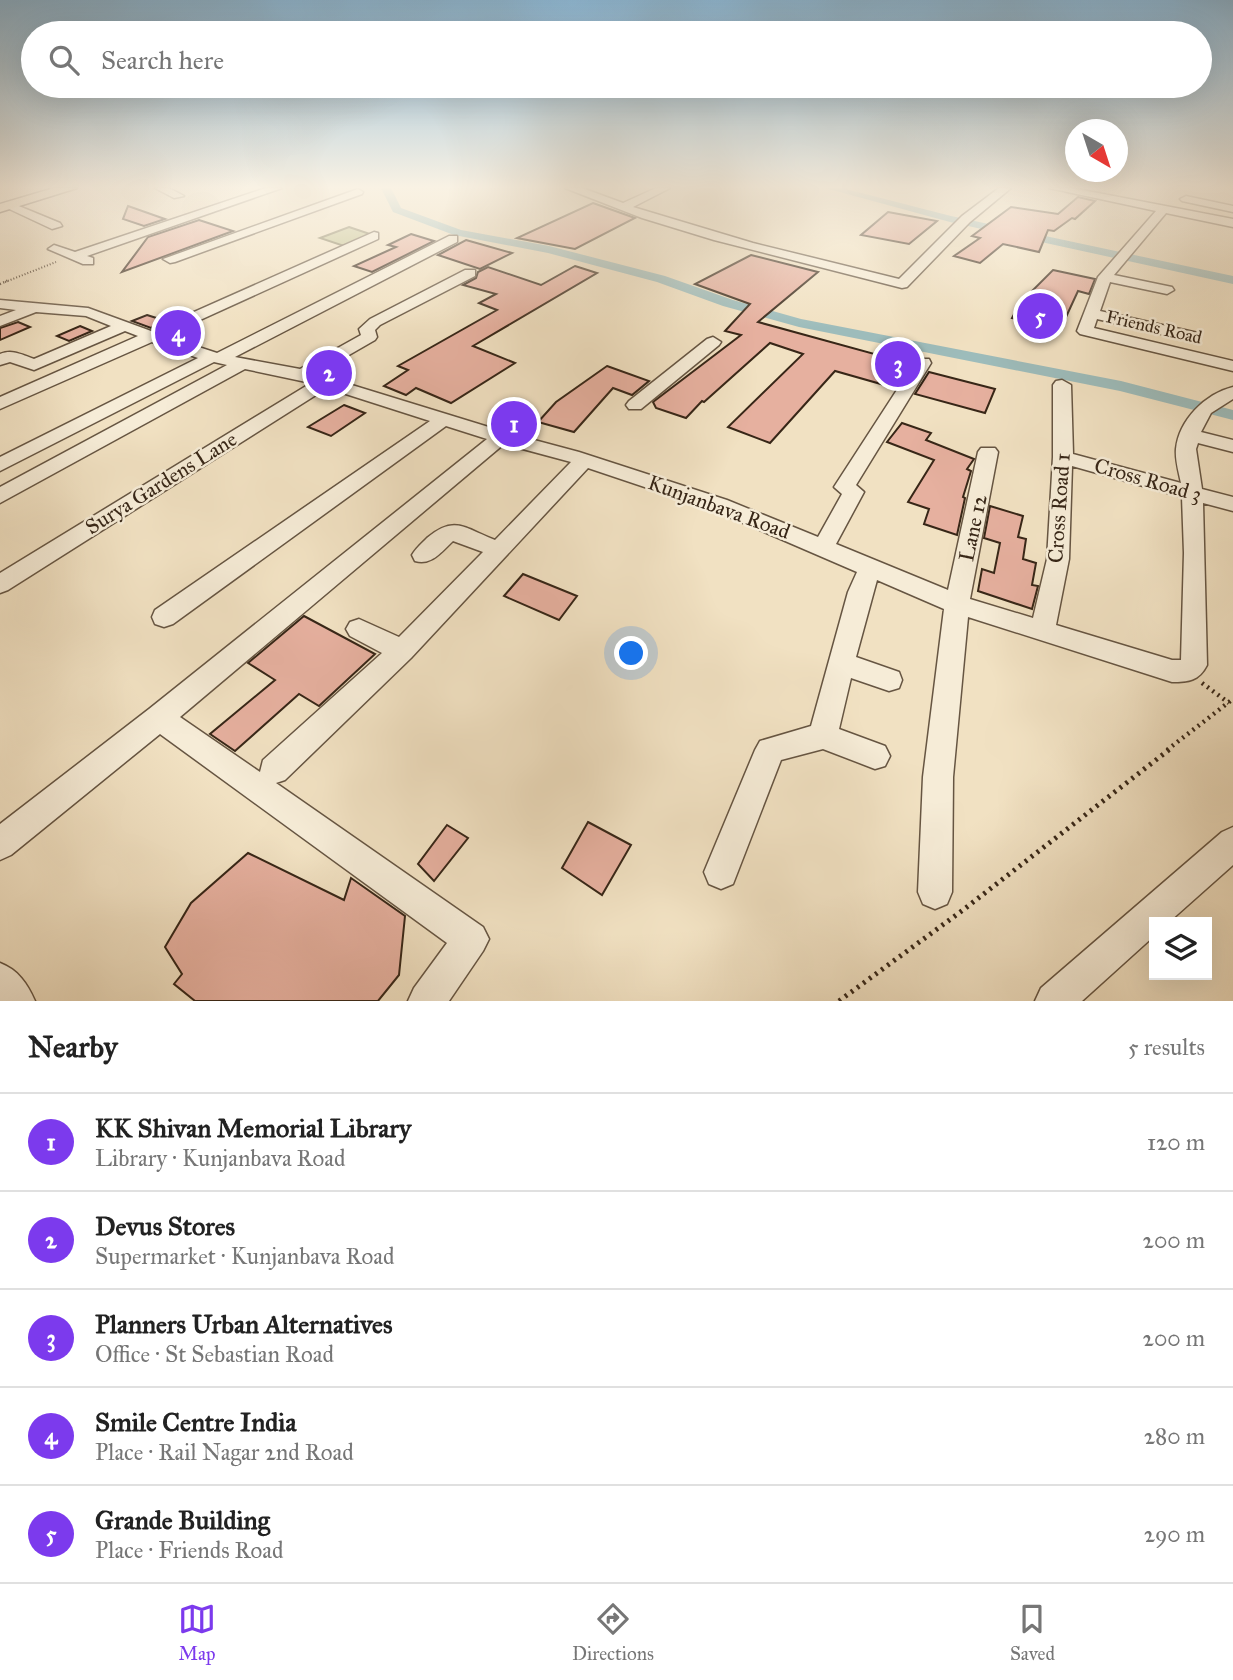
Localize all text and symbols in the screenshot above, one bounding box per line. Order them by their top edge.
search box [21,21,1212,98]
icon: search [45,41,83,79]
text: Search here [101,44,224,76]
north arrow [1065,119,1128,182]
pin: 5 [1017,290,1063,342]
street label: Friends Road [1104,305,1204,349]
pin: 4 [155,307,201,359]
pin: 3 [875,338,921,390]
pin: 2 [306,347,352,399]
pin: 1 [491,398,537,450]
street label: Surya Gardens Lane [80,426,242,540]
street label: Cross Road 1 [1042,452,1076,564]
street label: Cross Road 3 [1091,452,1205,508]
street label: Kunjanbava Road [644,469,794,545]
street label: Lane 12 [953,492,993,564]
your location [614,636,648,670]
map controls [1149,917,1212,980]
button: layers [1149,917,1212,980]
text: Nearby [28,1029,118,1065]
text: 5 results [1128,1033,1205,1061]
text: KK Shivan Memorial Library [95,1112,411,1144]
text: 1 [46,1128,56,1156]
text: 120 m [1147,1128,1205,1156]
text: Library · Kunjanbava Road [95,1144,346,1172]
text: Devus Stores [95,1210,235,1242]
text: 2 [45,1226,57,1254]
text: 200 m [1143,1226,1205,1254]
text: Supermarket · Kunjanbava Road [95,1242,394,1270]
text: Planners Urban Alternatives [95,1308,392,1340]
text: 3 [46,1324,56,1352]
text: 200 m [1143,1324,1205,1352]
text: Office · St Sebastian Road [95,1340,334,1368]
text: Smile Centre India [95,1406,296,1438]
text: 4 [45,1422,57,1450]
text: 280 m [1144,1422,1205,1450]
text: Place · Rail Nagar 2nd Road [95,1438,354,1466]
text: Grande Building [95,1504,270,1536]
text: 5 [46,1520,56,1548]
text: 290 m [1144,1520,1205,1548]
text: Place · Friends Road [95,1536,284,1564]
tab: Map [178,1600,216,1665]
tab: Directions [572,1600,654,1665]
tab: Saved [1010,1600,1055,1665]

